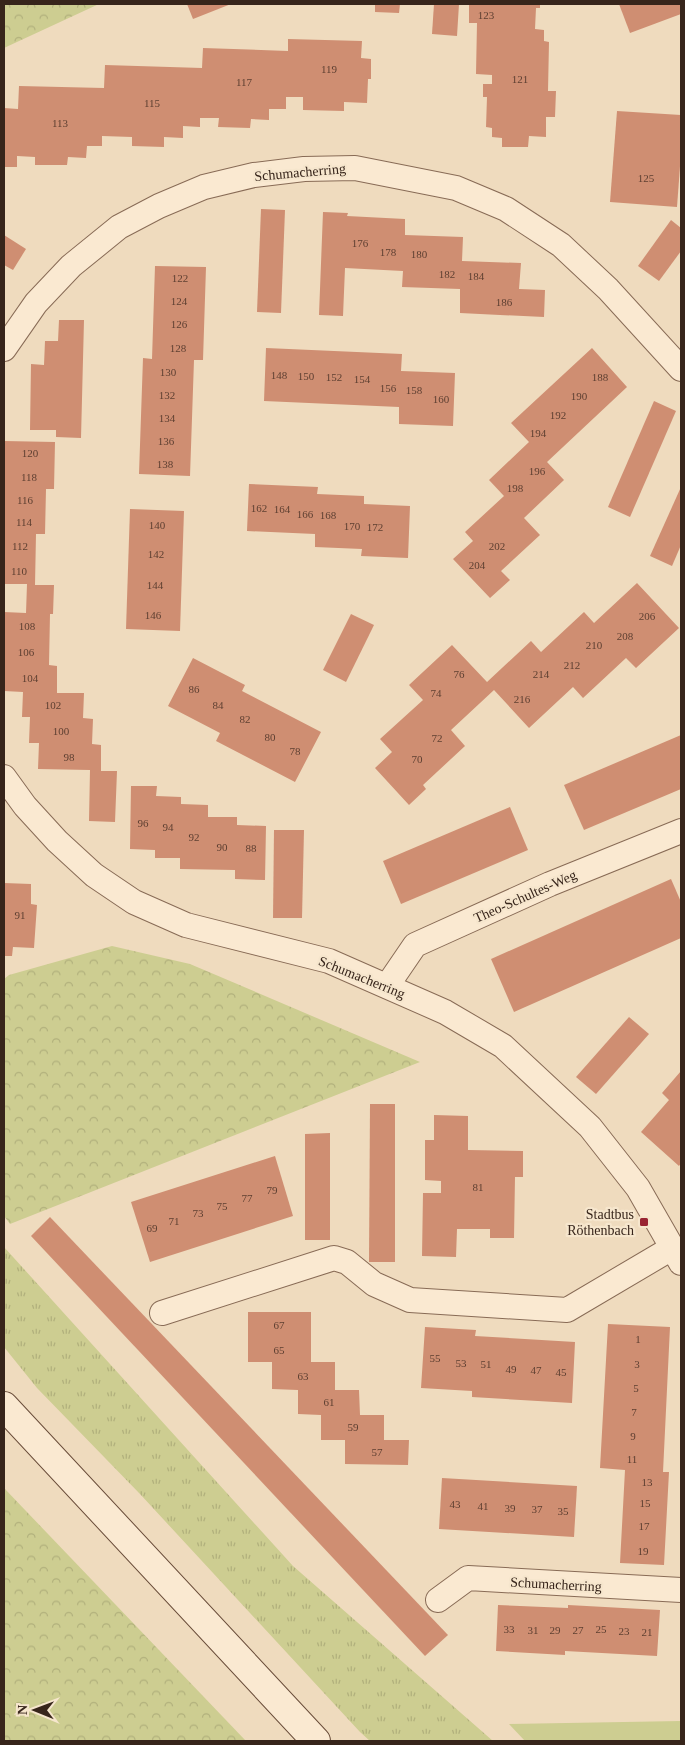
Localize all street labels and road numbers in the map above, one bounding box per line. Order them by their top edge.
street label: Schumacherring [254,161,346,184]
street label: Theo-Schultes-Weg [472,867,579,926]
street label: Schumacherring [316,953,407,1002]
street label: Schumacherring [510,1575,602,1594]

